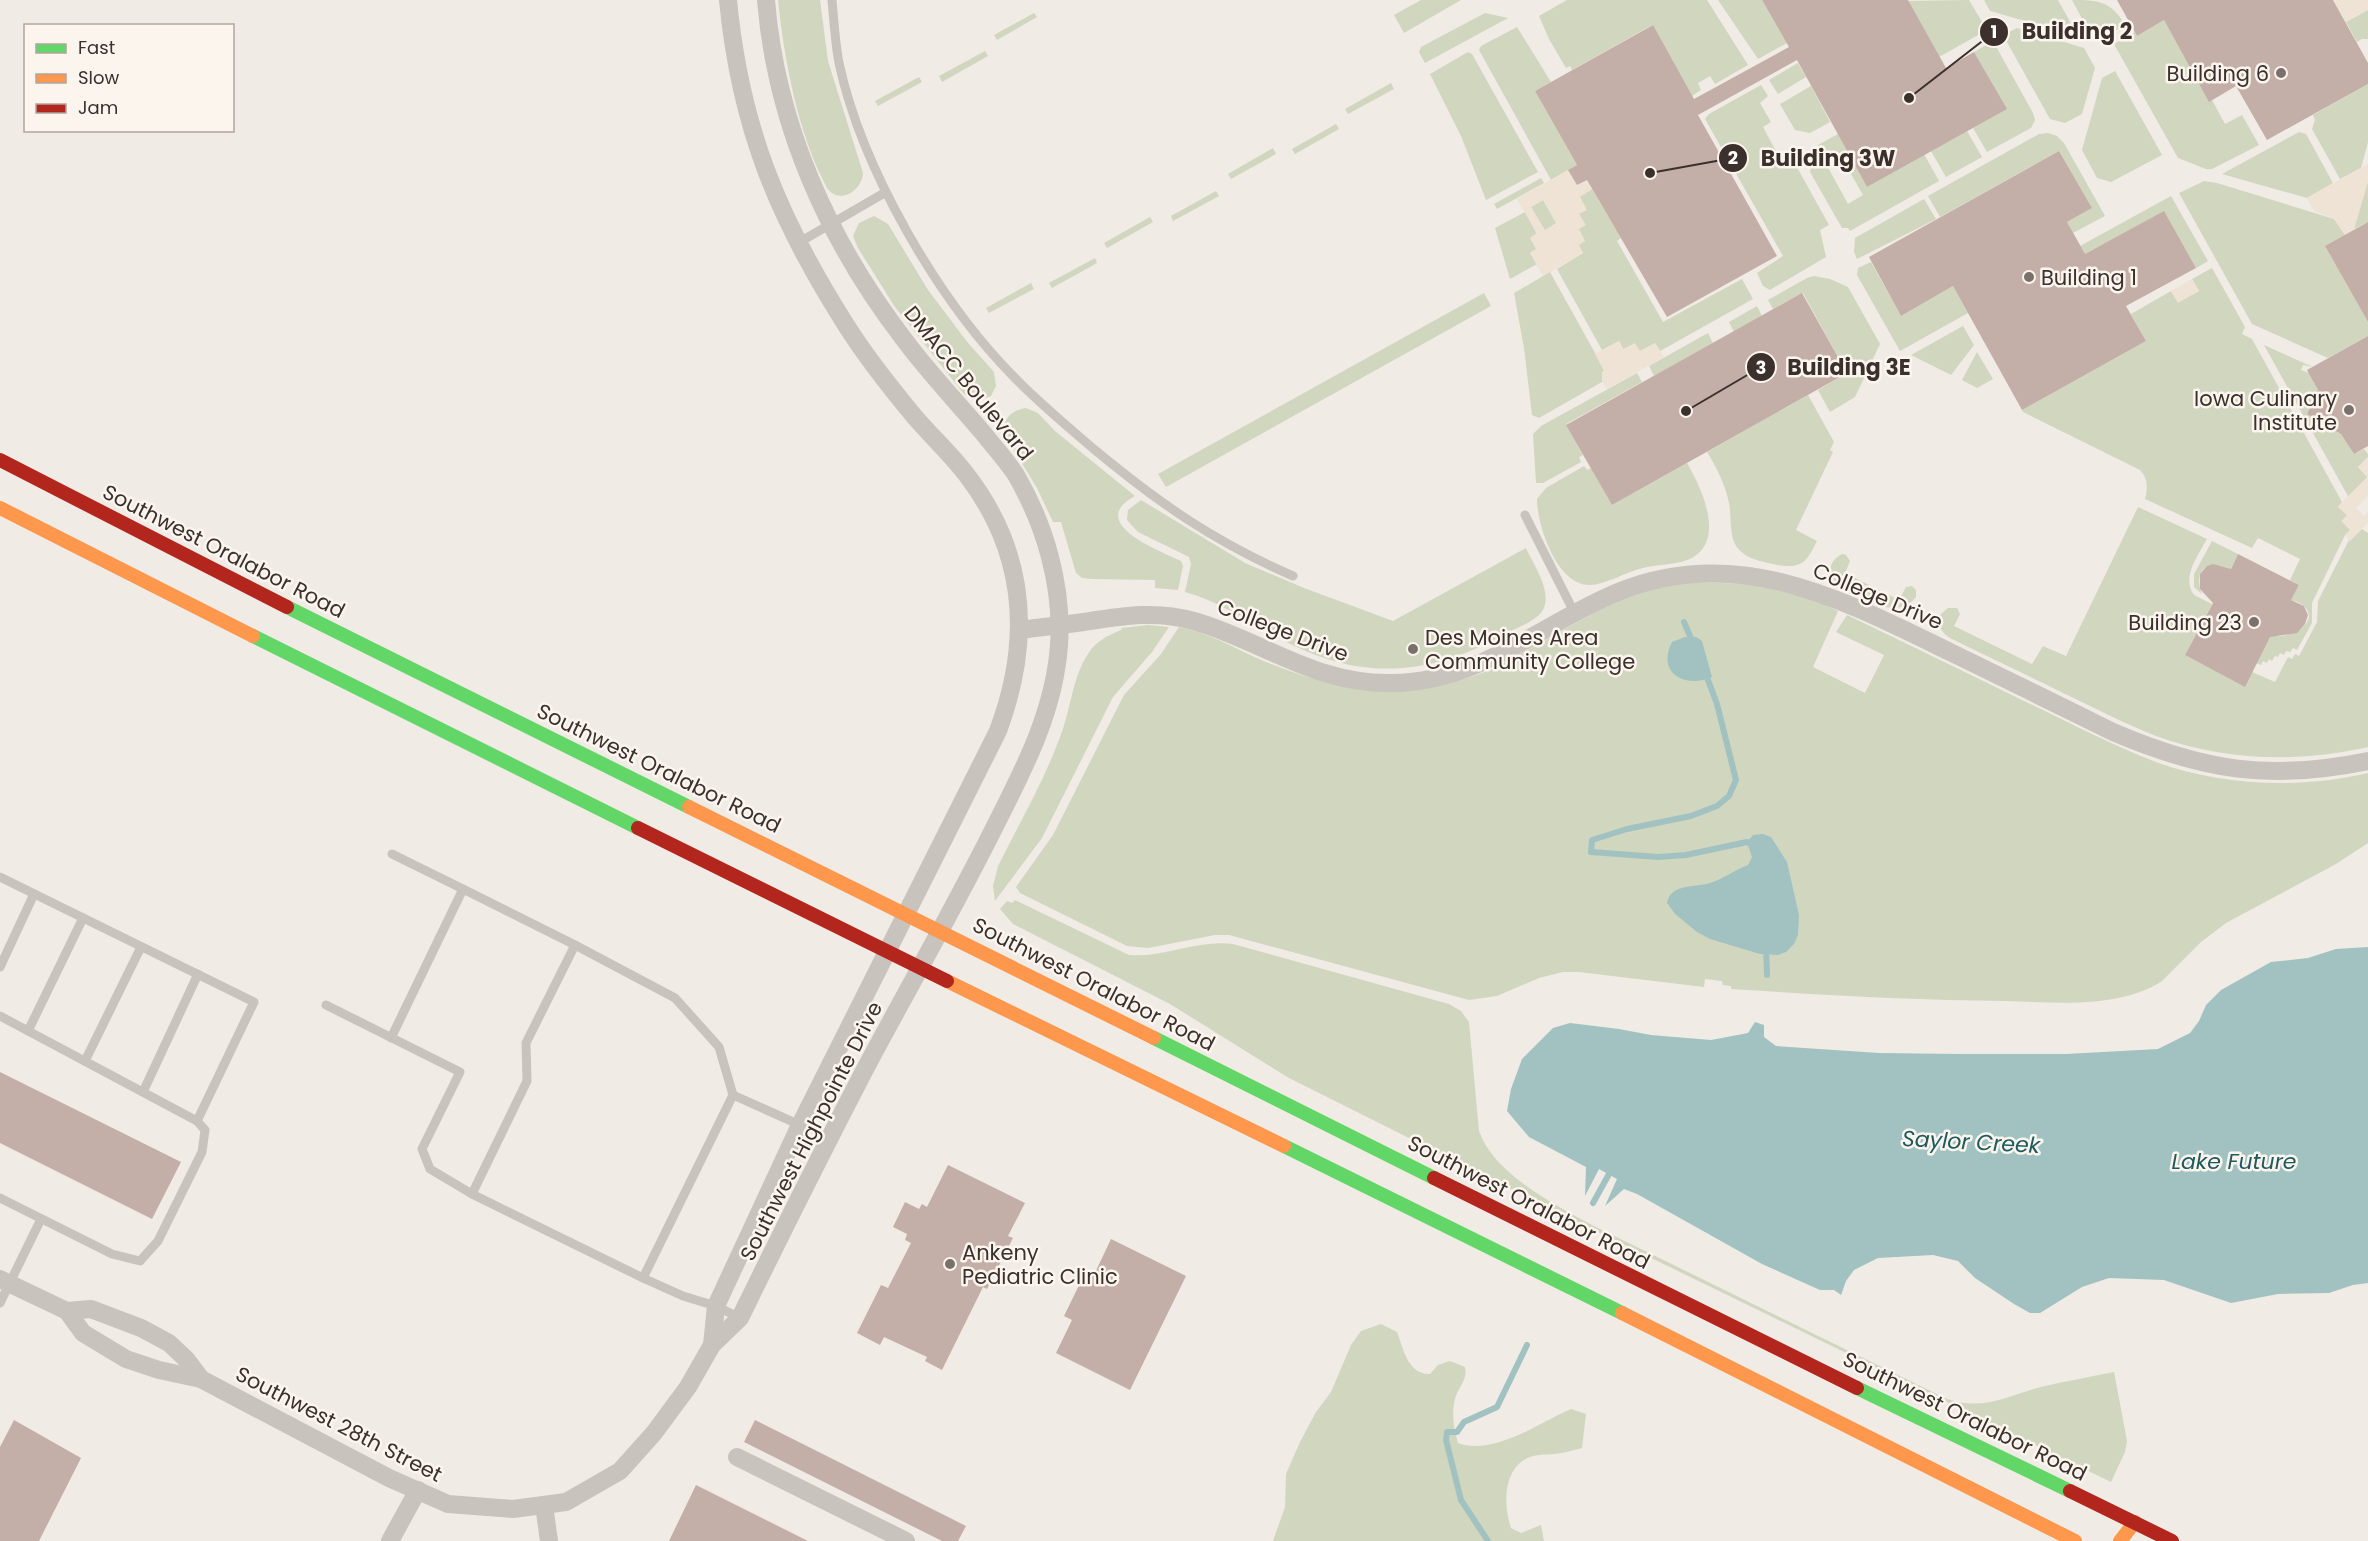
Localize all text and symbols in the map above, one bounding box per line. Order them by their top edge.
callout: Building 2 [1979,12,2144,52]
text: Building 2 [2022,16,2132,47]
text: 1 [1991,19,1997,44]
legend [24,24,234,132]
text: Fast [78,35,115,60]
place label: Building 6 [2166,59,2269,88]
text: Slow [78,65,120,90]
marker: Building 6 [2274,66,2288,80]
text: Jam [78,95,118,120]
callout: Building 3W [1718,138,1907,178]
text: Building 3W [1761,143,1895,174]
text: 2 [1728,145,1738,170]
place label: Building 1 [2041,263,2137,292]
marker: Building 1 [2022,270,2036,284]
street label: DMACC Boulevard [898,300,1040,466]
callout: Building 3E [1746,347,1923,387]
text: Building 3E [1787,352,1911,383]
text: 3 [1756,355,1766,380]
place label: Iowa Culinary Institute [2194,384,2337,437]
marker: Iowa Culinary Institute [2342,403,2356,417]
street label: Southwest Oralabor Road [98,477,350,625]
street label: College Drive [1809,556,1947,636]
street label: College Drive [1213,592,1353,668]
place label: Building 23 [2128,608,2242,637]
marker: Building 23 [2247,615,2261,629]
place label: Des Moines Area Community College [1425,623,1635,676]
marker: Des Moines Area Community College [1406,642,1420,656]
street label: Southwest Oralabor Road [532,696,786,840]
street label: Southwest Oralabor Road [968,910,1220,1058]
street label: Southwest Highpointe Drive [733,996,889,1266]
water label: Saylor Creek [1901,1123,2042,1161]
street label: Southwest Oralabor Road [1403,1128,1655,1276]
water label: Lake Future [2171,1146,2297,1177]
place label: Ankeny Pediatric Clinic [962,1238,1118,1291]
marker: Ankeny Pediatric Clinic [943,1257,957,1271]
street label: Southwest Oralabor Road [1838,1344,2092,1488]
street label: Southwest 28th Street [231,1359,447,1489]

